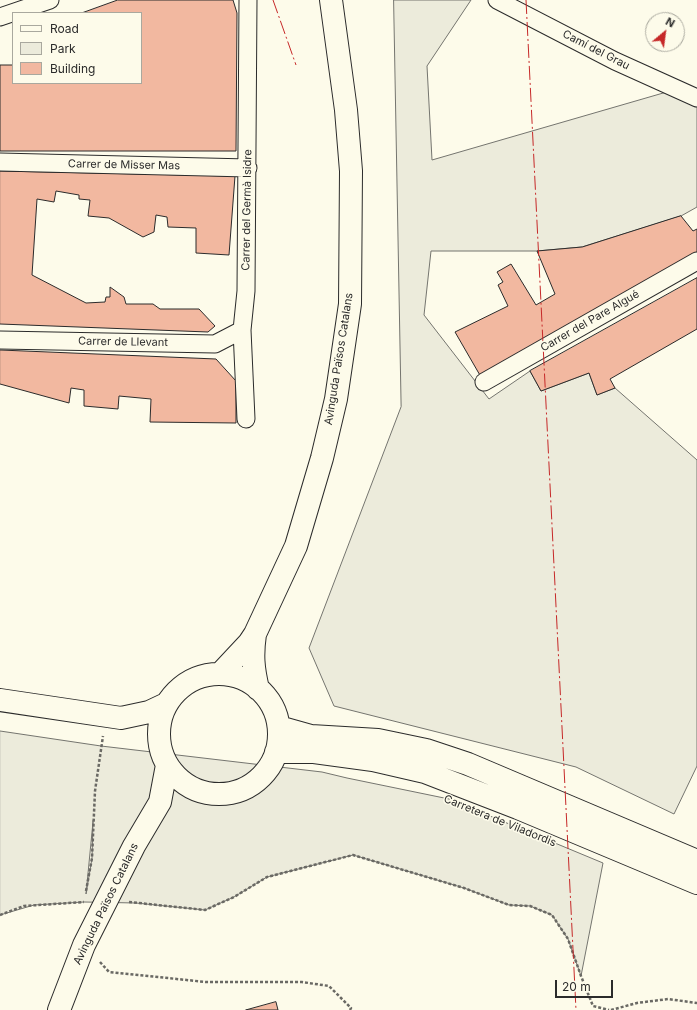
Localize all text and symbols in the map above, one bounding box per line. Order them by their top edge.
legend [12,12,142,84]
north arrow [645,12,685,52]
text: N [663,14,677,31]
text: Road [50,21,79,36]
street label: Camí del Grau [560,27,632,73]
text: Park [50,41,76,56]
text: Building [50,61,95,76]
street label: Carrer del Germà Isidre [239,149,255,271]
street label: Carrer de Misser Mas [68,157,180,173]
street label: Carrer del Pare Algué [538,287,642,355]
street label: Avinguda Països Catalans [322,292,356,426]
street label: Carrer de Llevant [78,335,168,349]
street label: Carretera de Viladordis [442,792,558,850]
street label: Avinguda Països Catalans [71,841,141,967]
scale bar [557,972,615,998]
text: 20 m [562,979,591,994]

